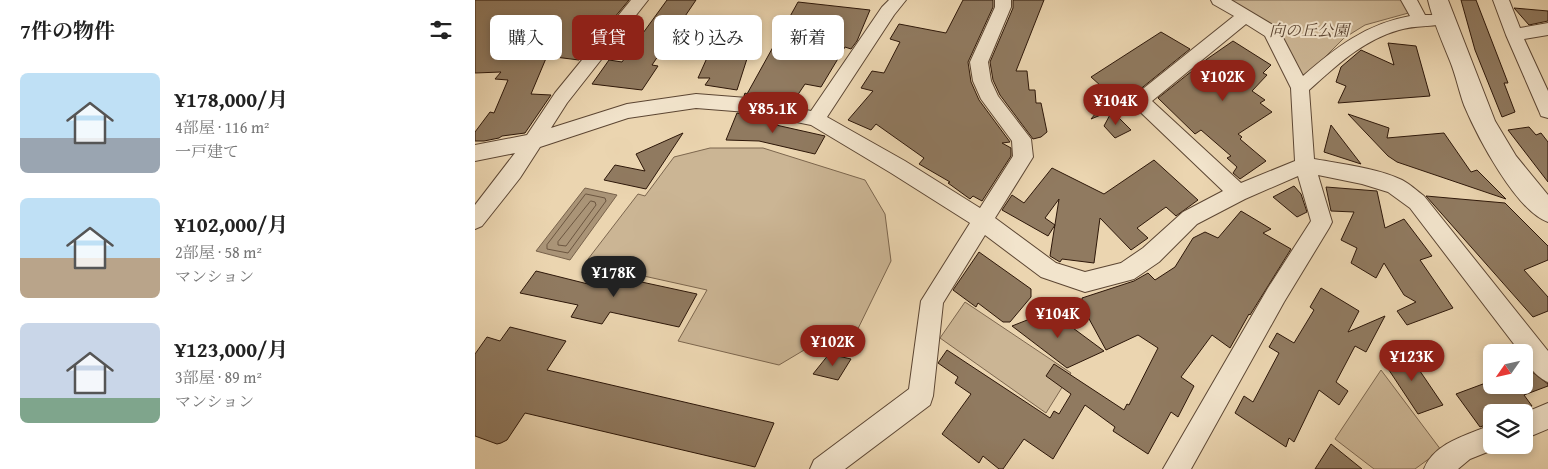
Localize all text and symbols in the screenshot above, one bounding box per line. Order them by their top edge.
text: 7件の物件 [20,15,115,46]
chip: 購入 [490,15,562,60]
chip: 賃貸 [572,15,644,60]
chip: 絞り込み [654,15,762,60]
chip: 新着 [772,15,844,60]
icon: filters [427,16,455,44]
park label: 向の丘公園 [1269,18,1352,42]
pin: ¥102K [1188,59,1258,102]
text: ¥102K [1201,64,1245,88]
text: ¥178,000/月 [175,84,288,115]
pin: ¥104K [1081,84,1151,126]
text: ¥104K [1094,88,1138,112]
pin: ¥85.1K [732,92,814,134]
icon: home [60,93,120,153]
text: ¥85.1K [749,96,797,120]
text: 4部屋 · 116 m² [175,115,270,139]
text: 一戸建て [175,139,239,163]
text: ¥102,000/月 [175,209,288,240]
icon: home [60,218,120,278]
text: 2部屋 · 58 m² [175,240,262,264]
pin: ¥178K [579,256,649,298]
text: ¥178K [592,260,636,284]
text: マンション [175,264,254,288]
pin: ¥104K [1023,296,1093,339]
text: ¥104K [1036,301,1080,325]
pin: ¥102K [798,324,868,367]
text: ¥102K [811,329,855,353]
text: ¥123,000/月 [175,334,288,365]
pin: ¥123K [1377,340,1447,382]
icon: home [60,343,120,403]
text: ¥123K [1390,344,1434,368]
north arrow [1483,344,1533,394]
map controls [1483,344,1533,454]
text: 3部屋 · 89 m² [175,365,262,389]
text: マンション [175,389,254,413]
button: layers [1483,404,1533,454]

